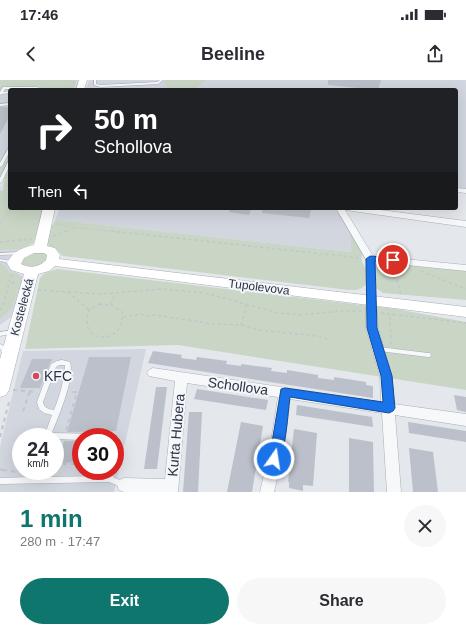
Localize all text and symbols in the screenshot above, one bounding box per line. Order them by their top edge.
text: 17:46 [20,6,58,23]
icon: back [20,43,42,65]
icon: share [424,43,446,65]
text: Beeline [201,44,265,64]
icon: right [28,104,80,156]
text: 50 m [94,104,158,135]
text: Schollova [94,137,172,157]
icon: left [70,180,92,202]
text: Then [28,183,62,200]
pin [376,243,410,277]
icon: arrive [382,249,404,271]
street label: Tupolevova [228,276,291,298]
street label: Kostelecká [8,277,36,337]
place label: KFC [44,368,72,384]
marker: KFC [31,371,41,381]
street label: Schollova [207,374,269,398]
street label: Kurta Hubera [164,393,188,477]
speed limit sign: 30 [72,428,124,480]
text: 24 [27,438,49,460]
position arrow [253,438,295,480]
text: km/h [27,458,49,469]
text: 1 min [20,505,83,532]
button: close [404,505,446,547]
text: 280 m · 17:47 [20,534,100,549]
button: Exit [20,578,229,624]
button: Share [237,578,446,624]

